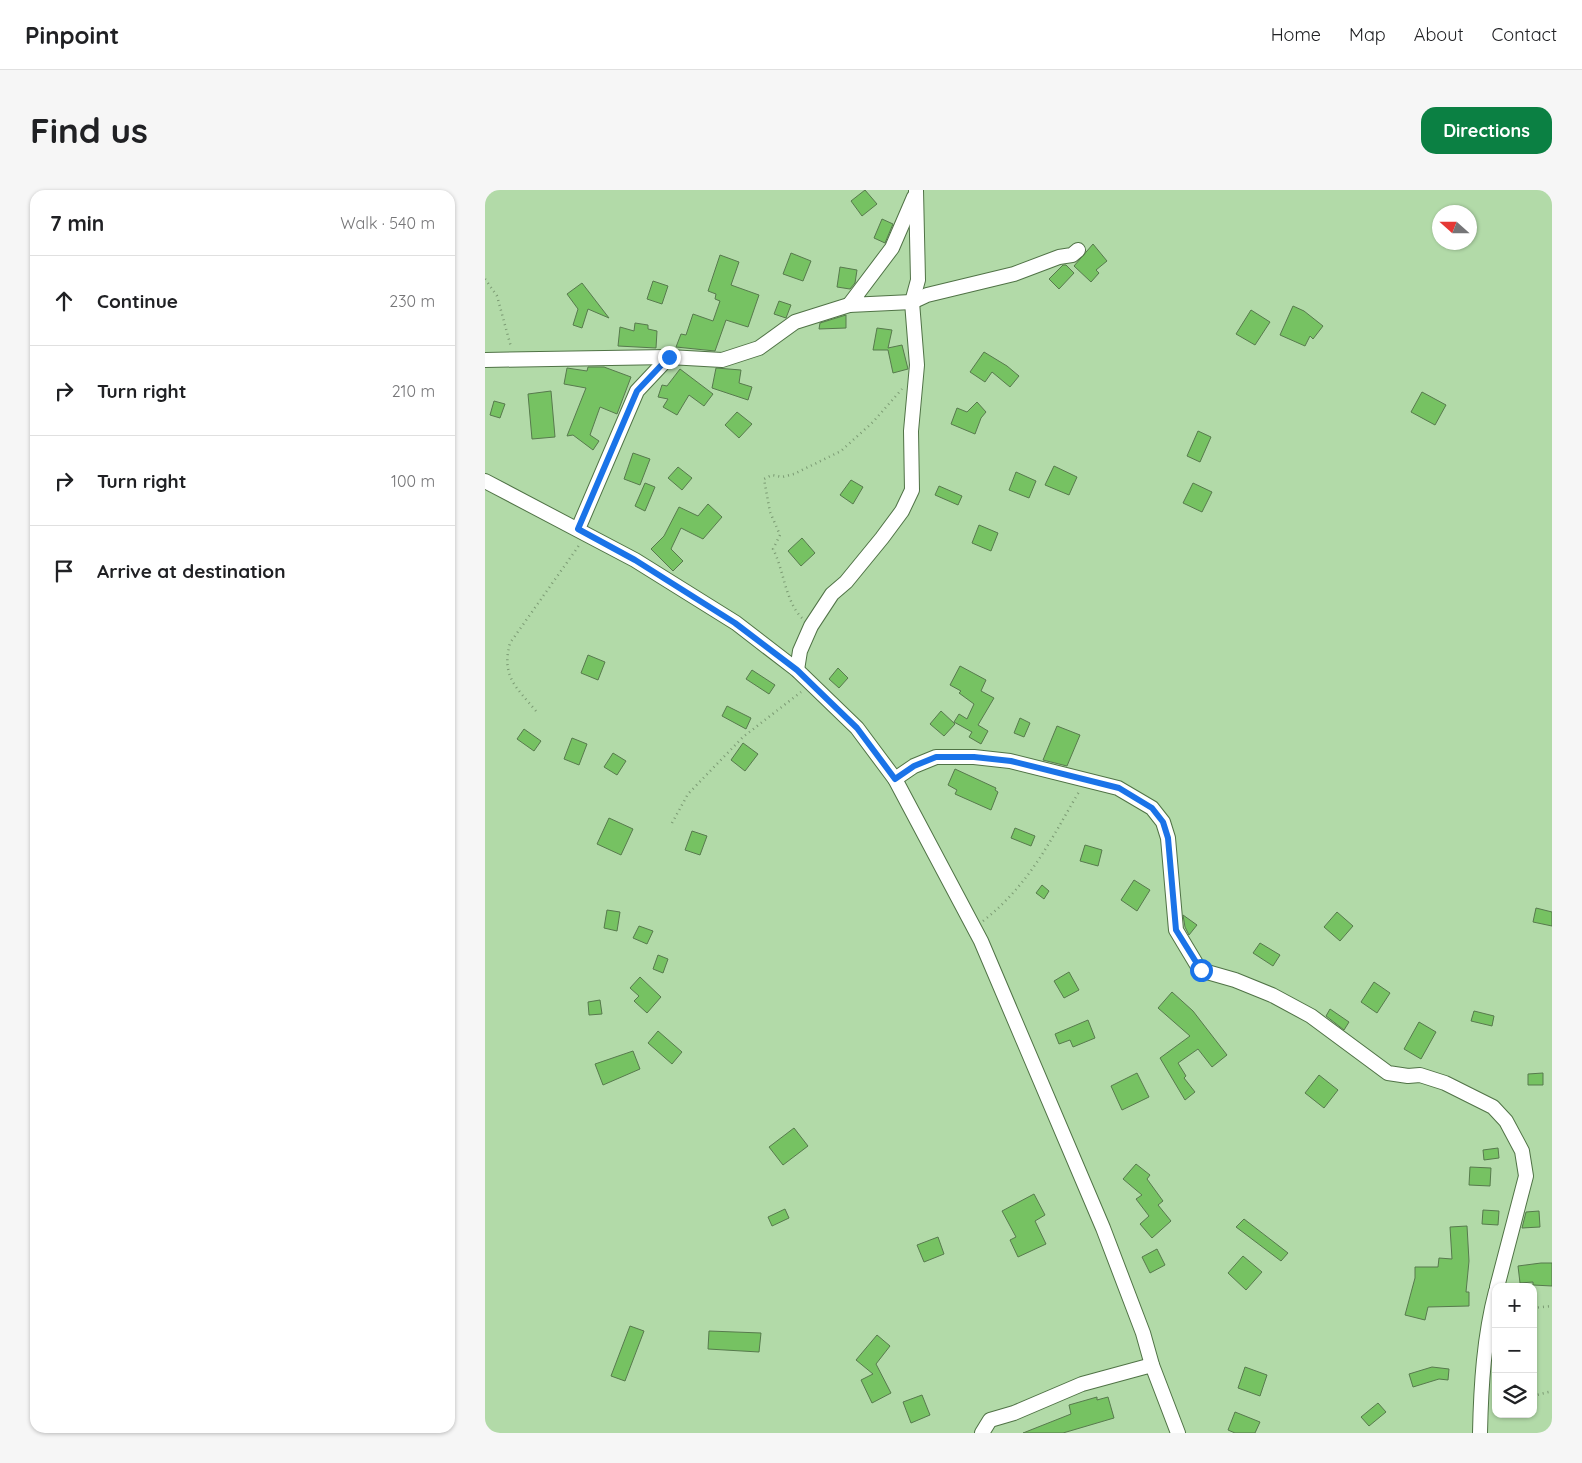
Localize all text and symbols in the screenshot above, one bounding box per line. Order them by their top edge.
text: Pinpoint [25,20,119,50]
text: Home [1271,23,1321,46]
text: Map [1349,23,1386,46]
text: About [1414,23,1464,46]
text: Contact [1492,23,1557,46]
button: Directions [1421,107,1552,154]
text: Find us [30,108,148,152]
north arrow [1432,205,1477,250]
text: 7 min [50,210,104,236]
text: Walk · 540 m [340,213,435,233]
icon: ahead [50,287,78,315]
text: Continue [97,289,178,313]
text: 230 m [389,291,435,311]
route end [658,346,681,369]
icon: right [50,377,78,405]
text: Turn right [97,379,186,403]
text: 210 m [392,381,435,401]
icon: right [50,467,78,495]
text: Turn right [97,469,186,493]
text: 100 m [391,471,435,491]
icon: arrive [50,557,78,585]
text: Arrive at destination [97,559,286,583]
route start [1190,959,1213,982]
map controls [1492,1283,1537,1418]
button: + [1492,1283,1537,1328]
button: − [1492,1328,1537,1373]
button: layers [1492,1373,1537,1418]

